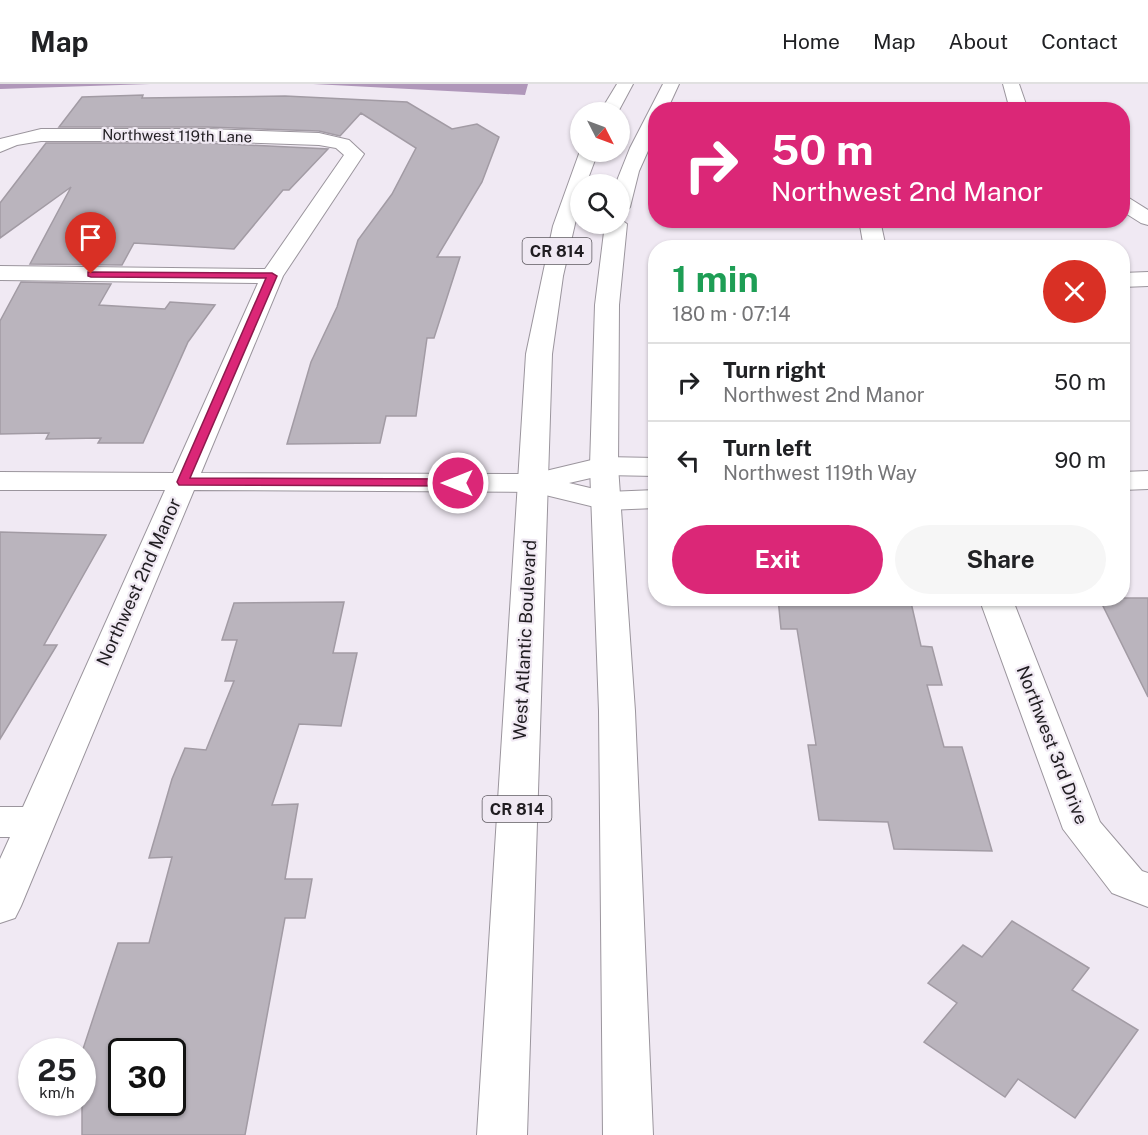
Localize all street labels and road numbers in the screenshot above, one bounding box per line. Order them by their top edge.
street label: Northwest 119th Lane [102,126,252,145]
road number: CR 814 [522,238,592,264]
street label: Northwest 2nd Manor [92,495,185,669]
street label: West Atlantic Boulevard [509,539,540,741]
street label: Northwest 3rd Drive [1013,663,1092,827]
road number: CR 814 [482,796,552,822]

